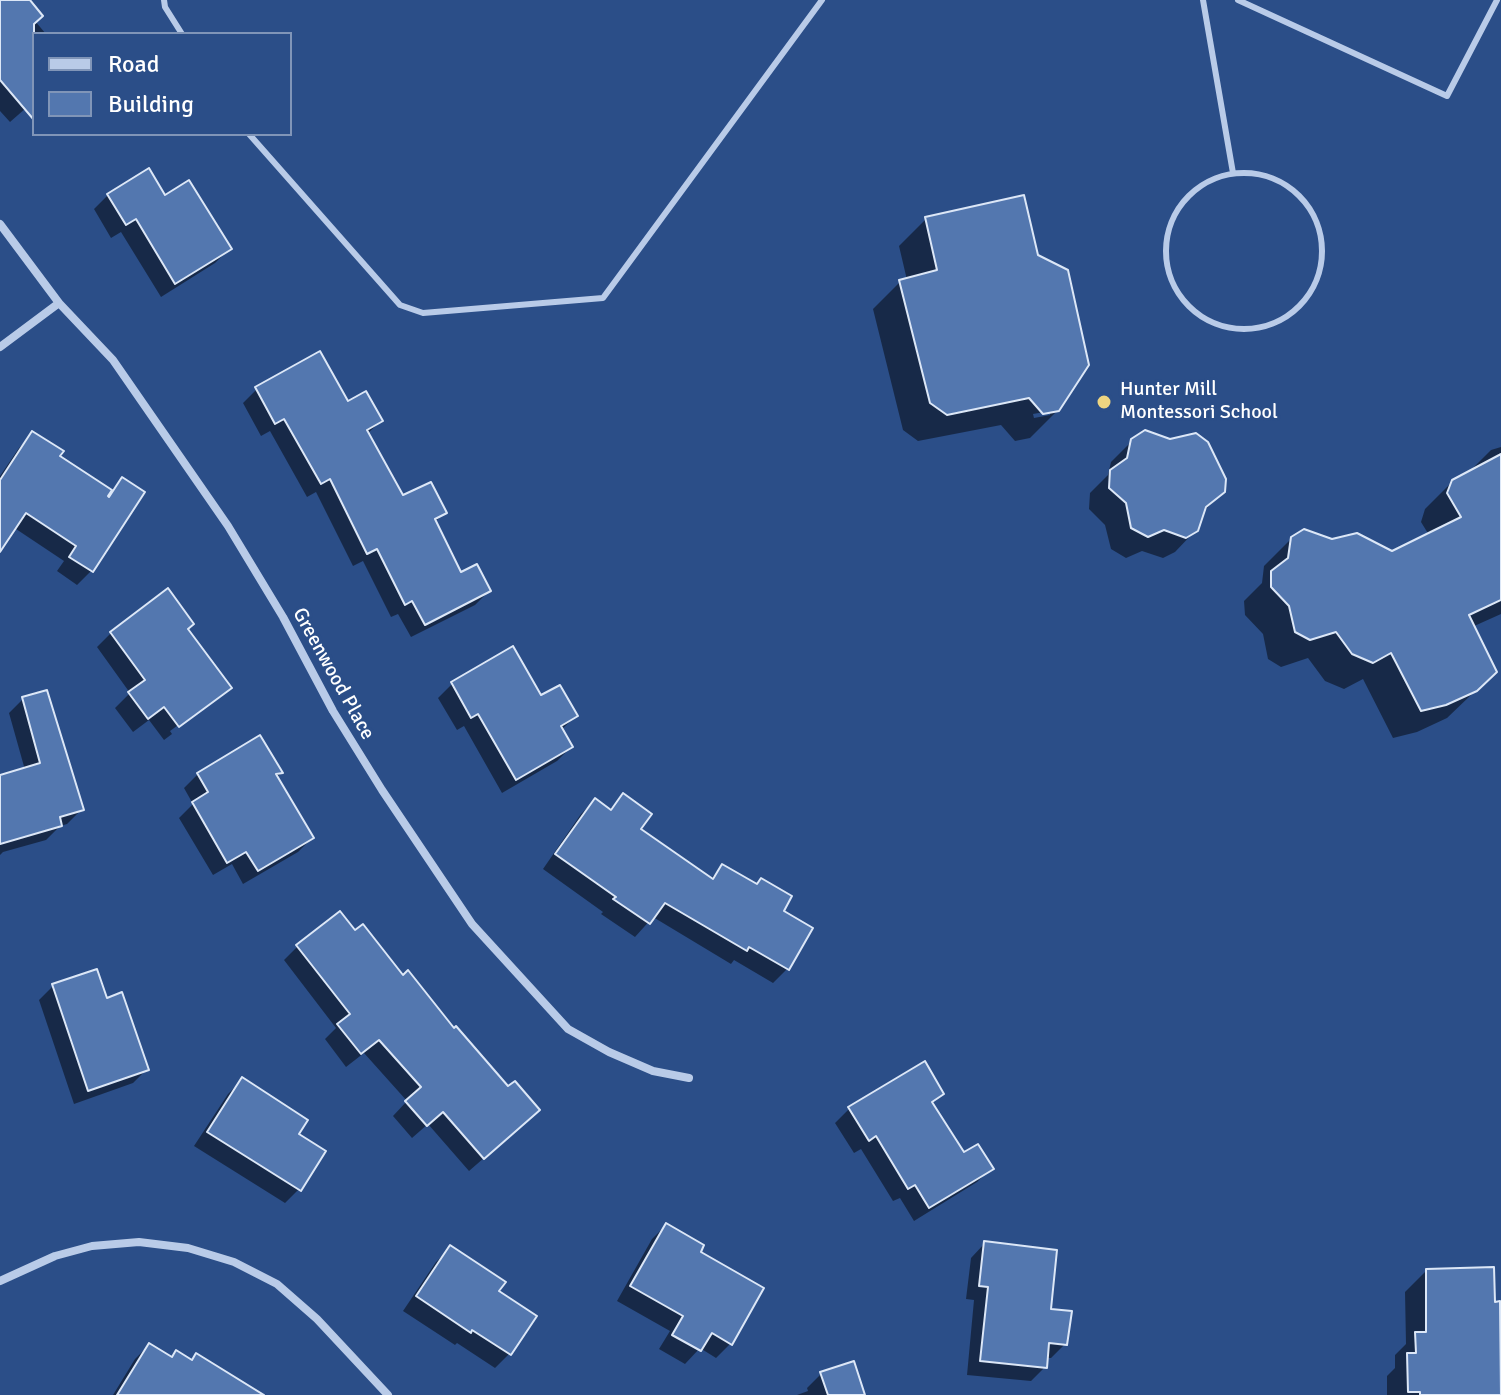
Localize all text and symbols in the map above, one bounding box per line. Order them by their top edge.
legend [32,32,292,136]
text: Road [108,49,159,79]
text: Building [108,89,194,119]
place label: Hunter Mill Montessori School [1120,378,1278,425]
marker: Hunter Mill Montessori School [1095,393,1113,411]
street label: Greenwood Place [287,604,379,744]

